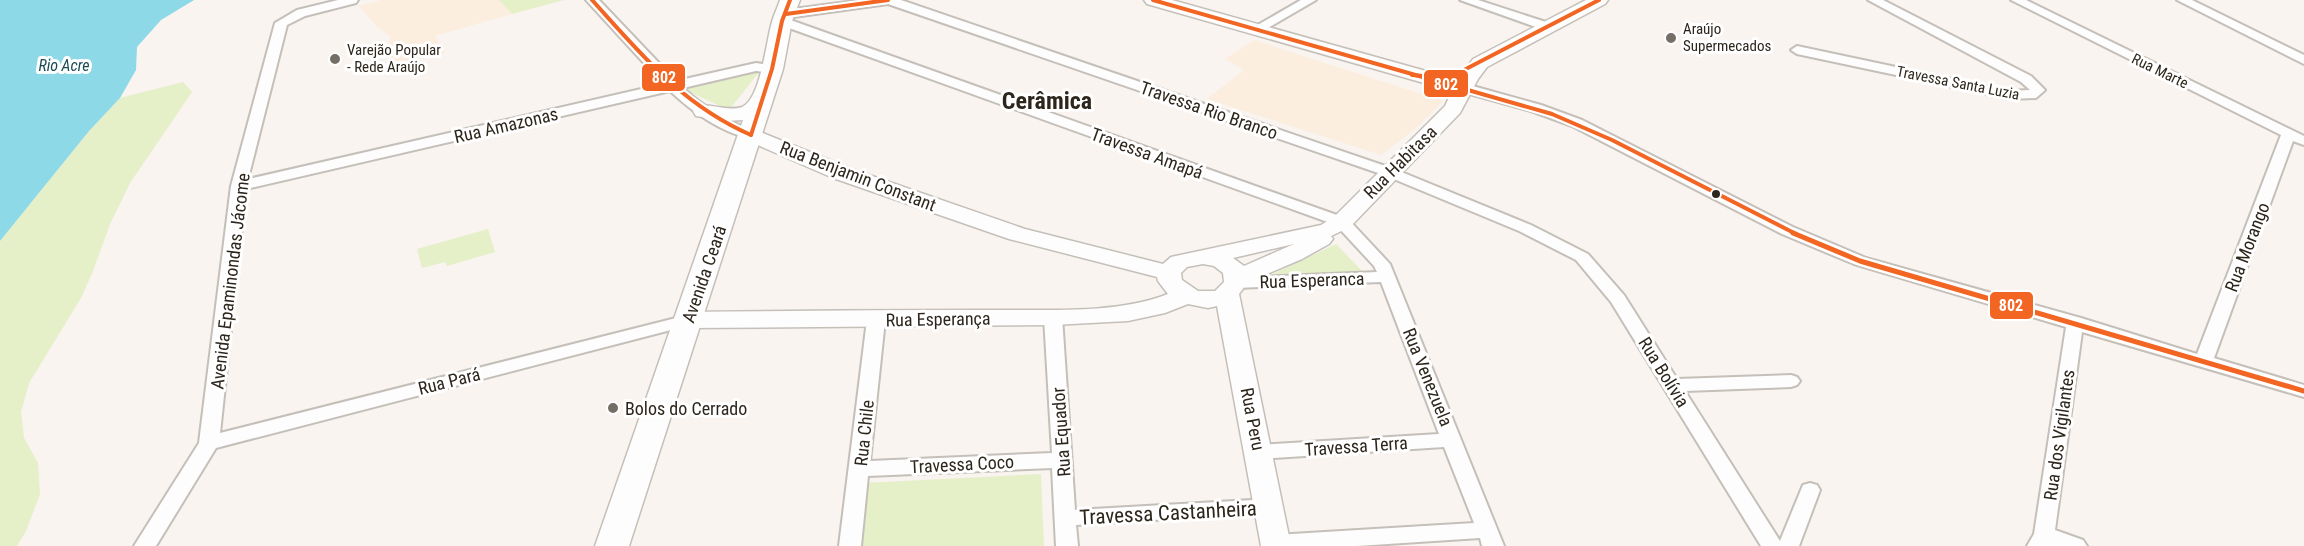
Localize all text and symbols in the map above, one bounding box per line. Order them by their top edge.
place label: Araújo Supermecados [1683,20,1771,55]
marker: Araújo Supermecados [1664,31,1678,45]
place label: Varejão Popular - Rede Araújo [347,41,441,76]
street label: Rua Marte [2129,50,2191,92]
marker: Varejão Popular - Rede Araújo [328,52,342,66]
water label: Rio Acre [38,56,90,75]
street label: Travessa Santa Luzia [1895,62,2021,104]
line badge: 802 [641,63,686,92]
text: 802 [652,68,676,87]
line badge: 802 [1423,69,1469,98]
text: 802 [1434,75,1458,94]
street label: Travessa Rio Branco [1137,77,1281,143]
district label: Cerâmica [1002,87,1092,115]
street label: Rua Amazonas [452,103,560,147]
street label: Rua Habitasa [1359,121,1441,203]
street label: Travessa Amapá [1088,123,1206,183]
street label: Rua Benjamin Constant [777,137,939,215]
street label: Avenida Epaminondas Jácome [206,172,254,390]
unlabelled marker [1710,188,1722,200]
street label: Rua Morango [2220,199,2274,295]
street label: Avenida Ceará [678,223,730,325]
street label: Rua Esperanca [1259,268,1365,292]
line badge: 802 [1989,291,2034,320]
text: 802 [1999,296,2023,315]
street label: Rua Esperança [885,308,991,330]
street label: Rua Venezuela [1399,325,1457,429]
street label: Rua Bolívia [1634,333,1694,411]
street label: Rua Pará [416,363,482,399]
street label: Rua dos Vigilantes [2039,368,2079,502]
street label: Rua Equador [1047,386,1075,477]
street label: Rua Peru [1237,386,1269,452]
place label: Bolos do Cerrado [625,398,747,419]
street label: Rua Chile [850,399,878,467]
marker: Bolos do Cerrado [606,401,620,415]
street label: Travessa Terra [1304,432,1408,460]
street label: Travessa Coco [909,451,1015,477]
street label: Travessa Castanheira [1079,496,1257,530]

